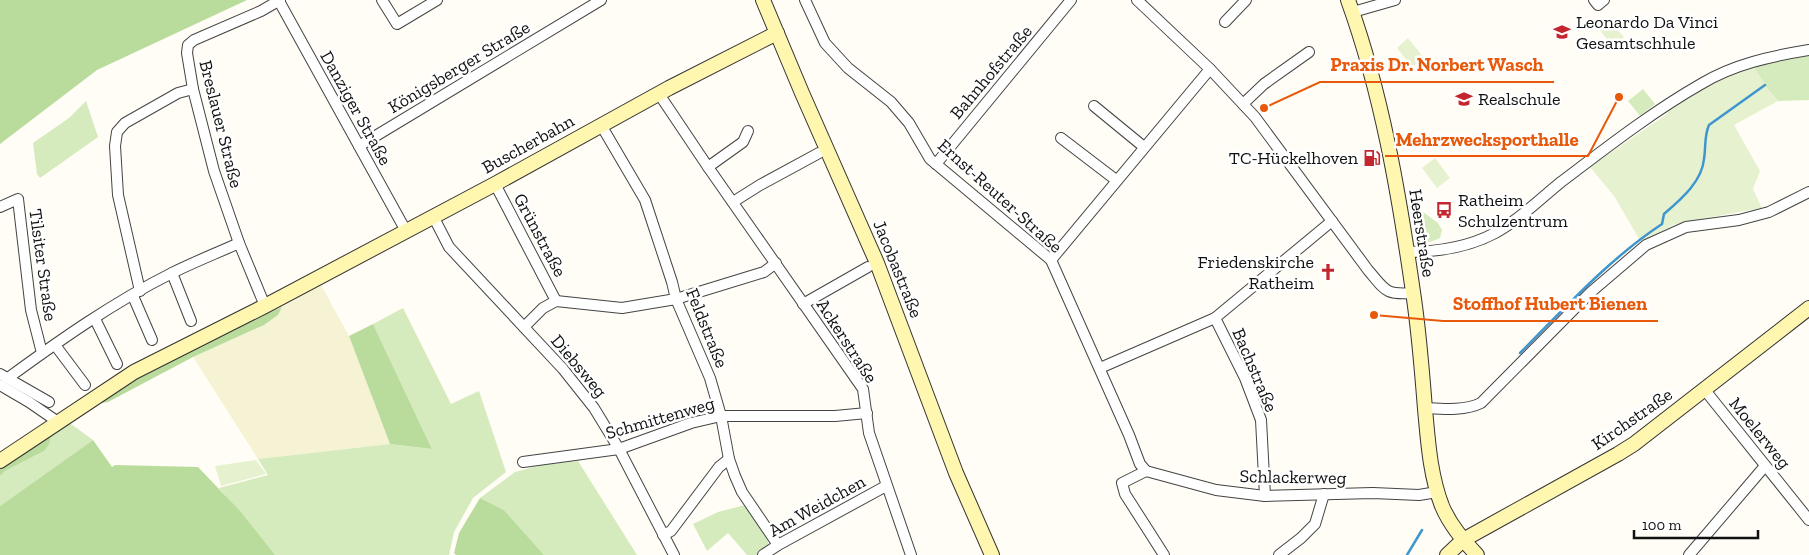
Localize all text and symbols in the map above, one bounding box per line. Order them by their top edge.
place label: Leonardo Da Vinci Gesamtschhule [1576,11,1718,54]
street label: Königsberger Straße [384,16,534,118]
street label: Bahnhofstraße [945,20,1037,124]
school or university icon: Leonardo Da Vinci Gesamtschhule [1552,22,1572,42]
street label: Danziger Straße [315,47,397,169]
callout: Praxis Dr. Norbert Wasch [1320,48,1554,82]
text: Praxis Dr. Norbert Wasch [1330,53,1544,76]
street label: Breslauer Straße [194,58,248,190]
place label: Realschule [1478,88,1560,110]
school or university icon: Realschule [1454,89,1474,109]
street label: Buscherbahn [478,109,579,178]
callout: Mehrzwecksporthalle [1385,122,1588,156]
text: Mehrzwecksporthalle [1395,128,1579,151]
street label: Ernst-Reuter-Straße [933,134,1067,258]
place label: TC-Hückelhoven [1229,147,1359,169]
fuel station icon: TC-Hückelhoven [1362,148,1382,168]
street label: Heerstraße [1404,187,1440,279]
street label: Grünstraße [509,189,571,281]
place label: Ratheim Schulzentrum [1458,189,1568,232]
bus stop icon: Ratheim Schulzentrum [1434,200,1454,220]
street label: Tilsiter Straße [24,207,62,323]
street label: Jacobastraße [868,217,928,321]
place label: Friedenskirche Ratheim [1198,251,1314,294]
church icon: Friedenskirche Ratheim [1318,262,1338,282]
street label: Feldstraße [681,285,733,371]
callout: Stoffhof Hubert Bienen [1443,287,1658,321]
text: Stoffhof Hubert Bienen [1453,292,1648,315]
street label: Ackerstraße [812,295,882,387]
street label: Bachstraße [1227,325,1283,415]
street label: Diebsweg [546,330,612,402]
street label: Kirchstraße [1587,383,1677,455]
street label: Schmittenweg [603,392,717,444]
street label: Moelerweg [1724,393,1796,473]
street label: Schlackerweg [1239,465,1347,489]
street label: Am Weidchen [765,470,870,542]
scale bar [1634,508,1758,540]
text: 100 m [1642,516,1681,534]

